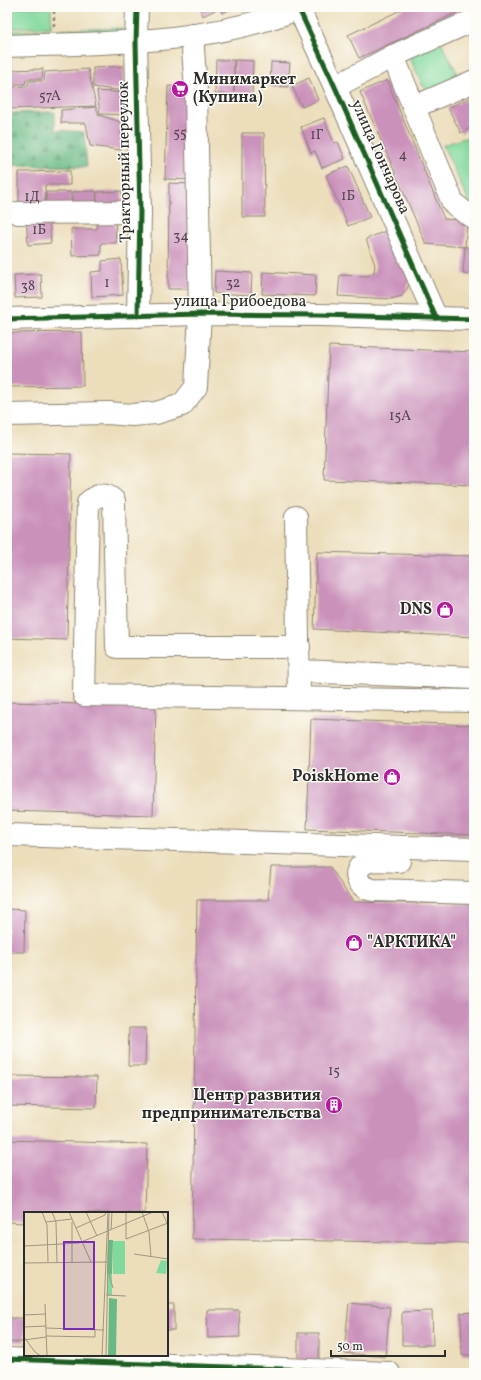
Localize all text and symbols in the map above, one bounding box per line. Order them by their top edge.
place label: Минимаркет (Купина) [193,69,296,109]
supermarket icon: Минимаркет (Купина) [170,79,190,99]
street label: Тракторный переулок [113,81,137,243]
house number: 57А [39,87,61,106]
street label: улица Гончарова [345,96,415,218]
house number: 55 [173,124,187,143]
house number: 1Г [310,126,324,145]
house number: 4 [399,146,407,165]
house number: 1Б [341,187,355,206]
house number: 1Д [24,188,40,207]
house number: 1Б [32,221,46,240]
house number: 34 [173,227,189,246]
house number: 1 [104,274,110,293]
house number: 32 [226,274,240,293]
house number: 38 [21,277,35,296]
street label: улица Грибоедова [173,291,307,313]
house number: 15А [389,407,411,426]
place label: DNS [400,599,432,621]
shop icon: DNS [435,600,455,620]
place label: PoiskHome [292,766,379,788]
shop icon: PoiskHome [382,767,402,787]
place label: "АРКТИКА" [367,932,456,954]
shop icon: "АРКТИКА" [344,933,364,953]
house number: 15 [328,1062,340,1081]
place label: Центр развития предпринимательства [142,1085,321,1125]
building icon: Центр развития предпринимательства [324,1095,344,1115]
inset map [24,1212,168,1356]
scale bar [331,1332,445,1358]
text: 50 m [337,1339,363,1355]

